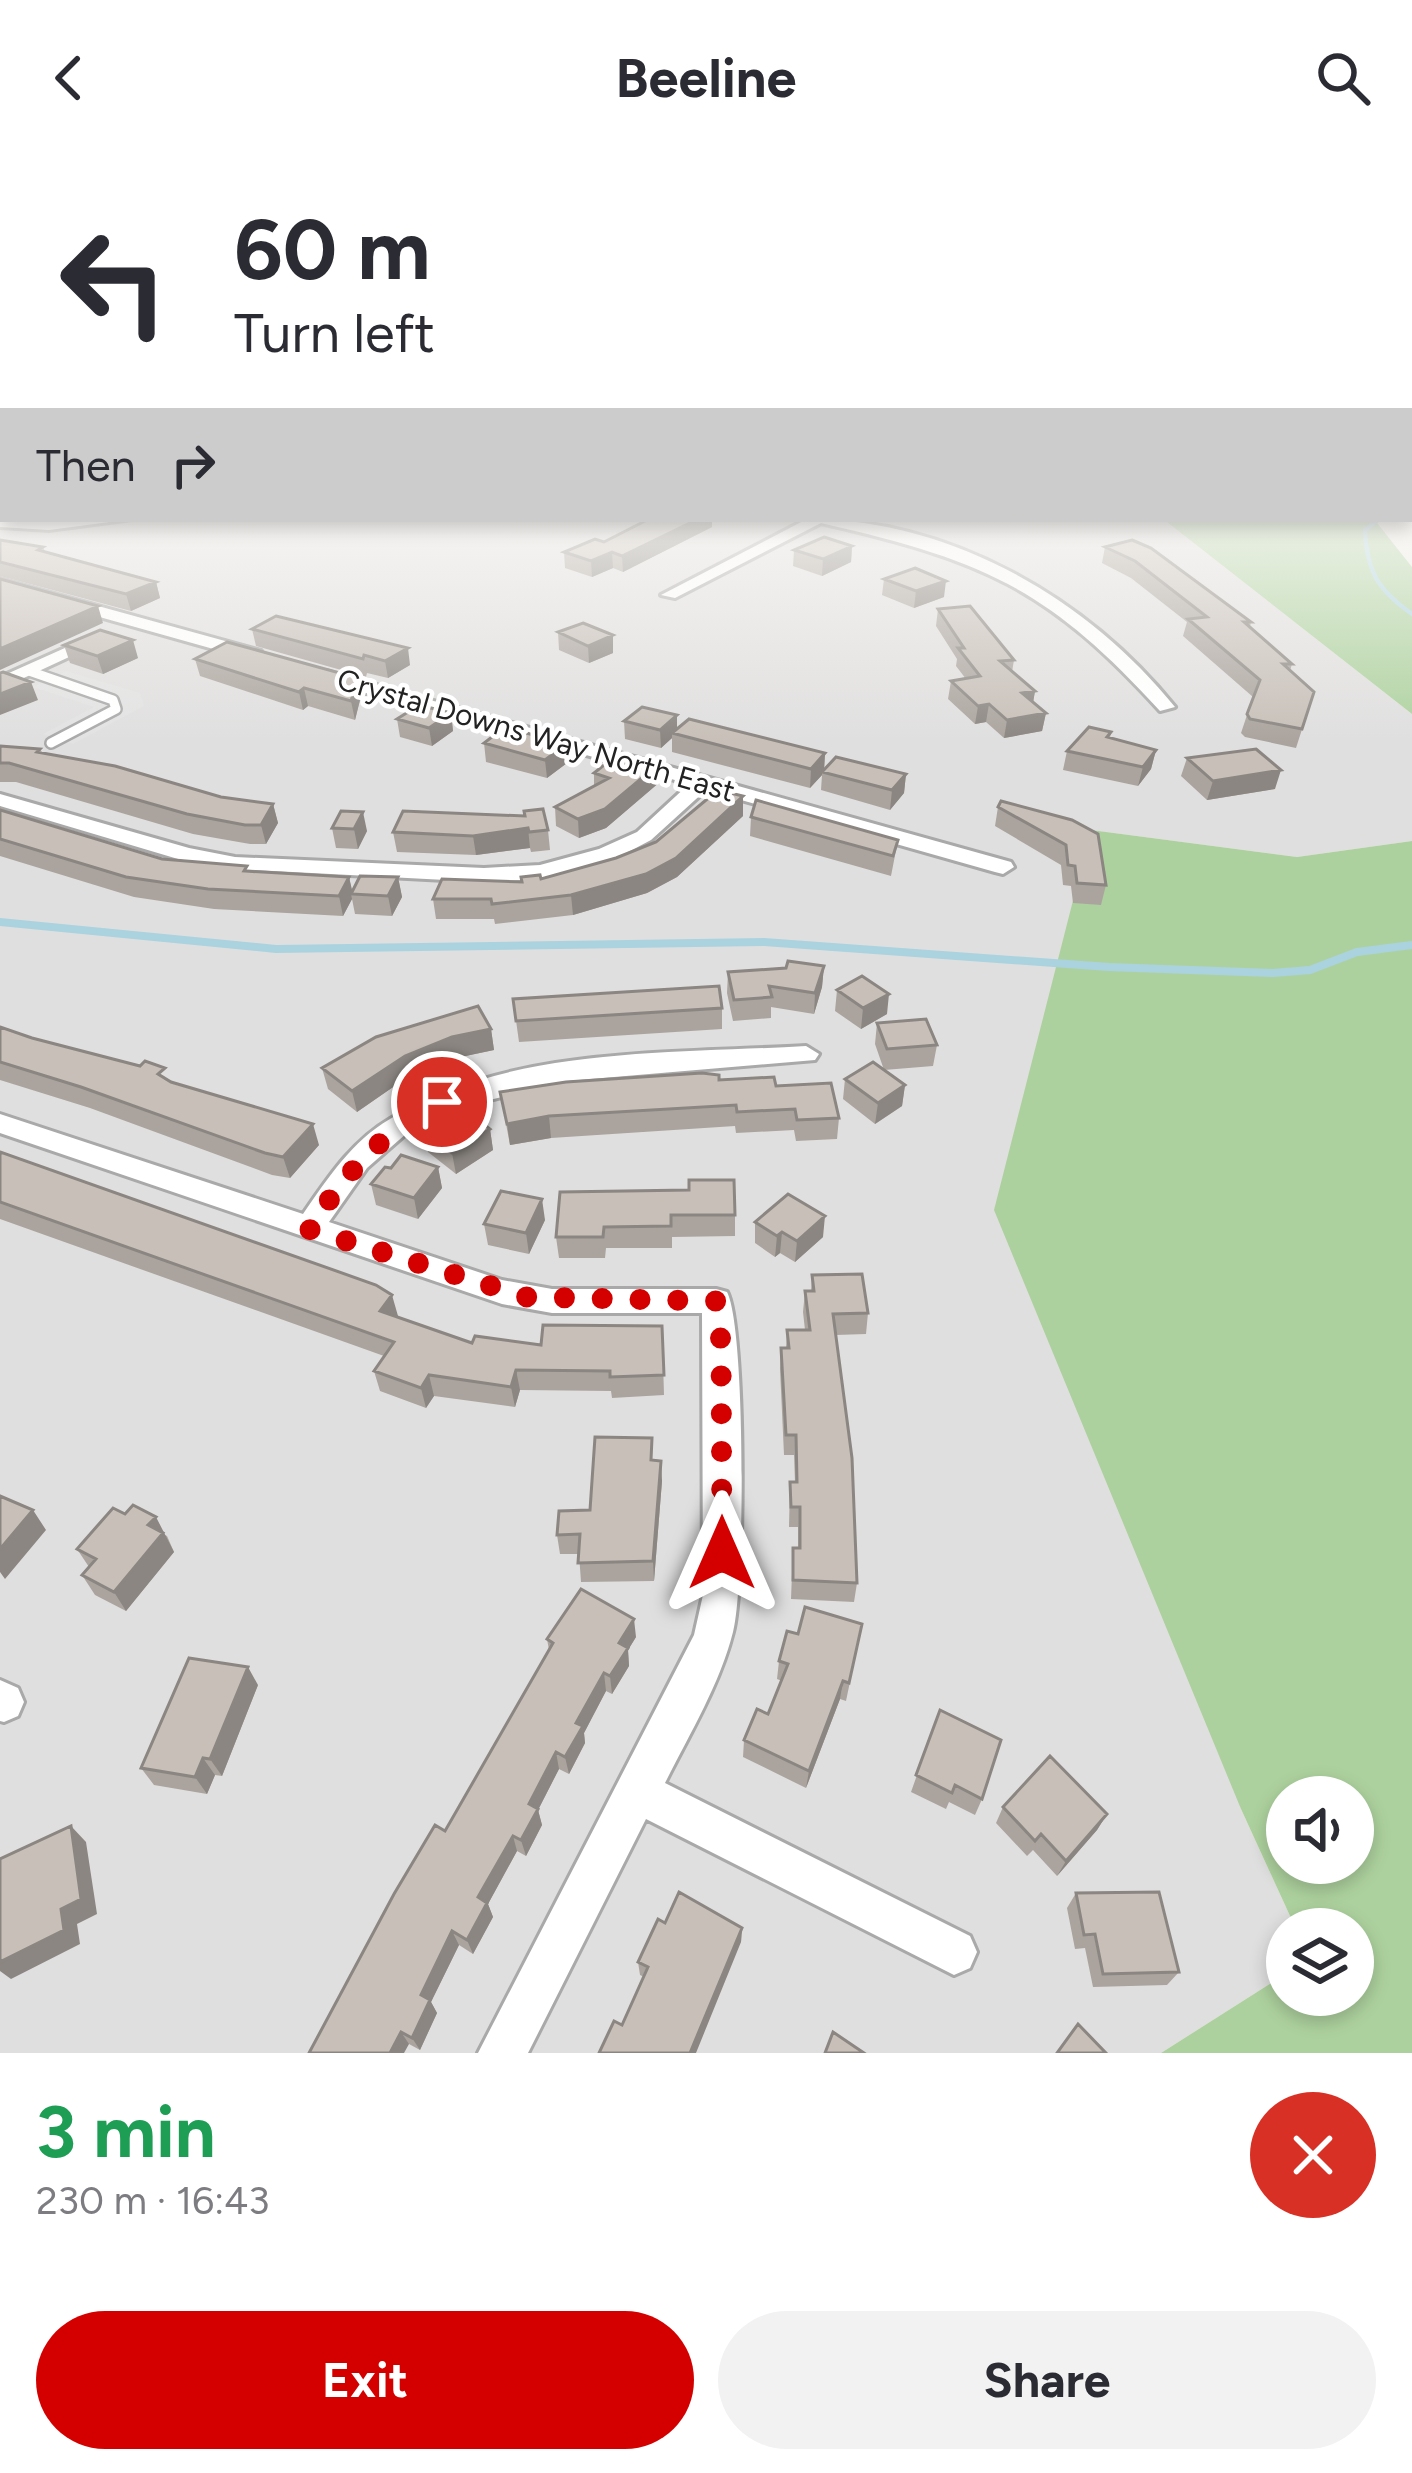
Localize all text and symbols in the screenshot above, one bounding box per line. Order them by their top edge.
icon: back [36,45,102,111]
icon: search [1310,45,1376,111]
text: Beeline [616,46,796,111]
text: 60 m [234,199,430,300]
icon: left [36,204,192,360]
text: Turn left [234,301,435,366]
icon: right [160,432,226,498]
text: Then [36,438,136,492]
street label: Crystal Downs Way North East [333,660,739,810]
pin [391,1051,493,1153]
icon: arrive [409,1069,475,1135]
position arrow [659,1490,785,1616]
map controls [1266,1776,1374,2016]
button: sound [1266,1776,1374,1884]
button: layers [1266,1908,1374,2016]
text: 3 min [36,2089,216,2175]
button: close [1250,2092,1376,2218]
text: 230 m · 16:43 [36,2177,270,2224]
button: Exit [36,2311,694,2449]
button: Share [718,2311,1376,2449]

